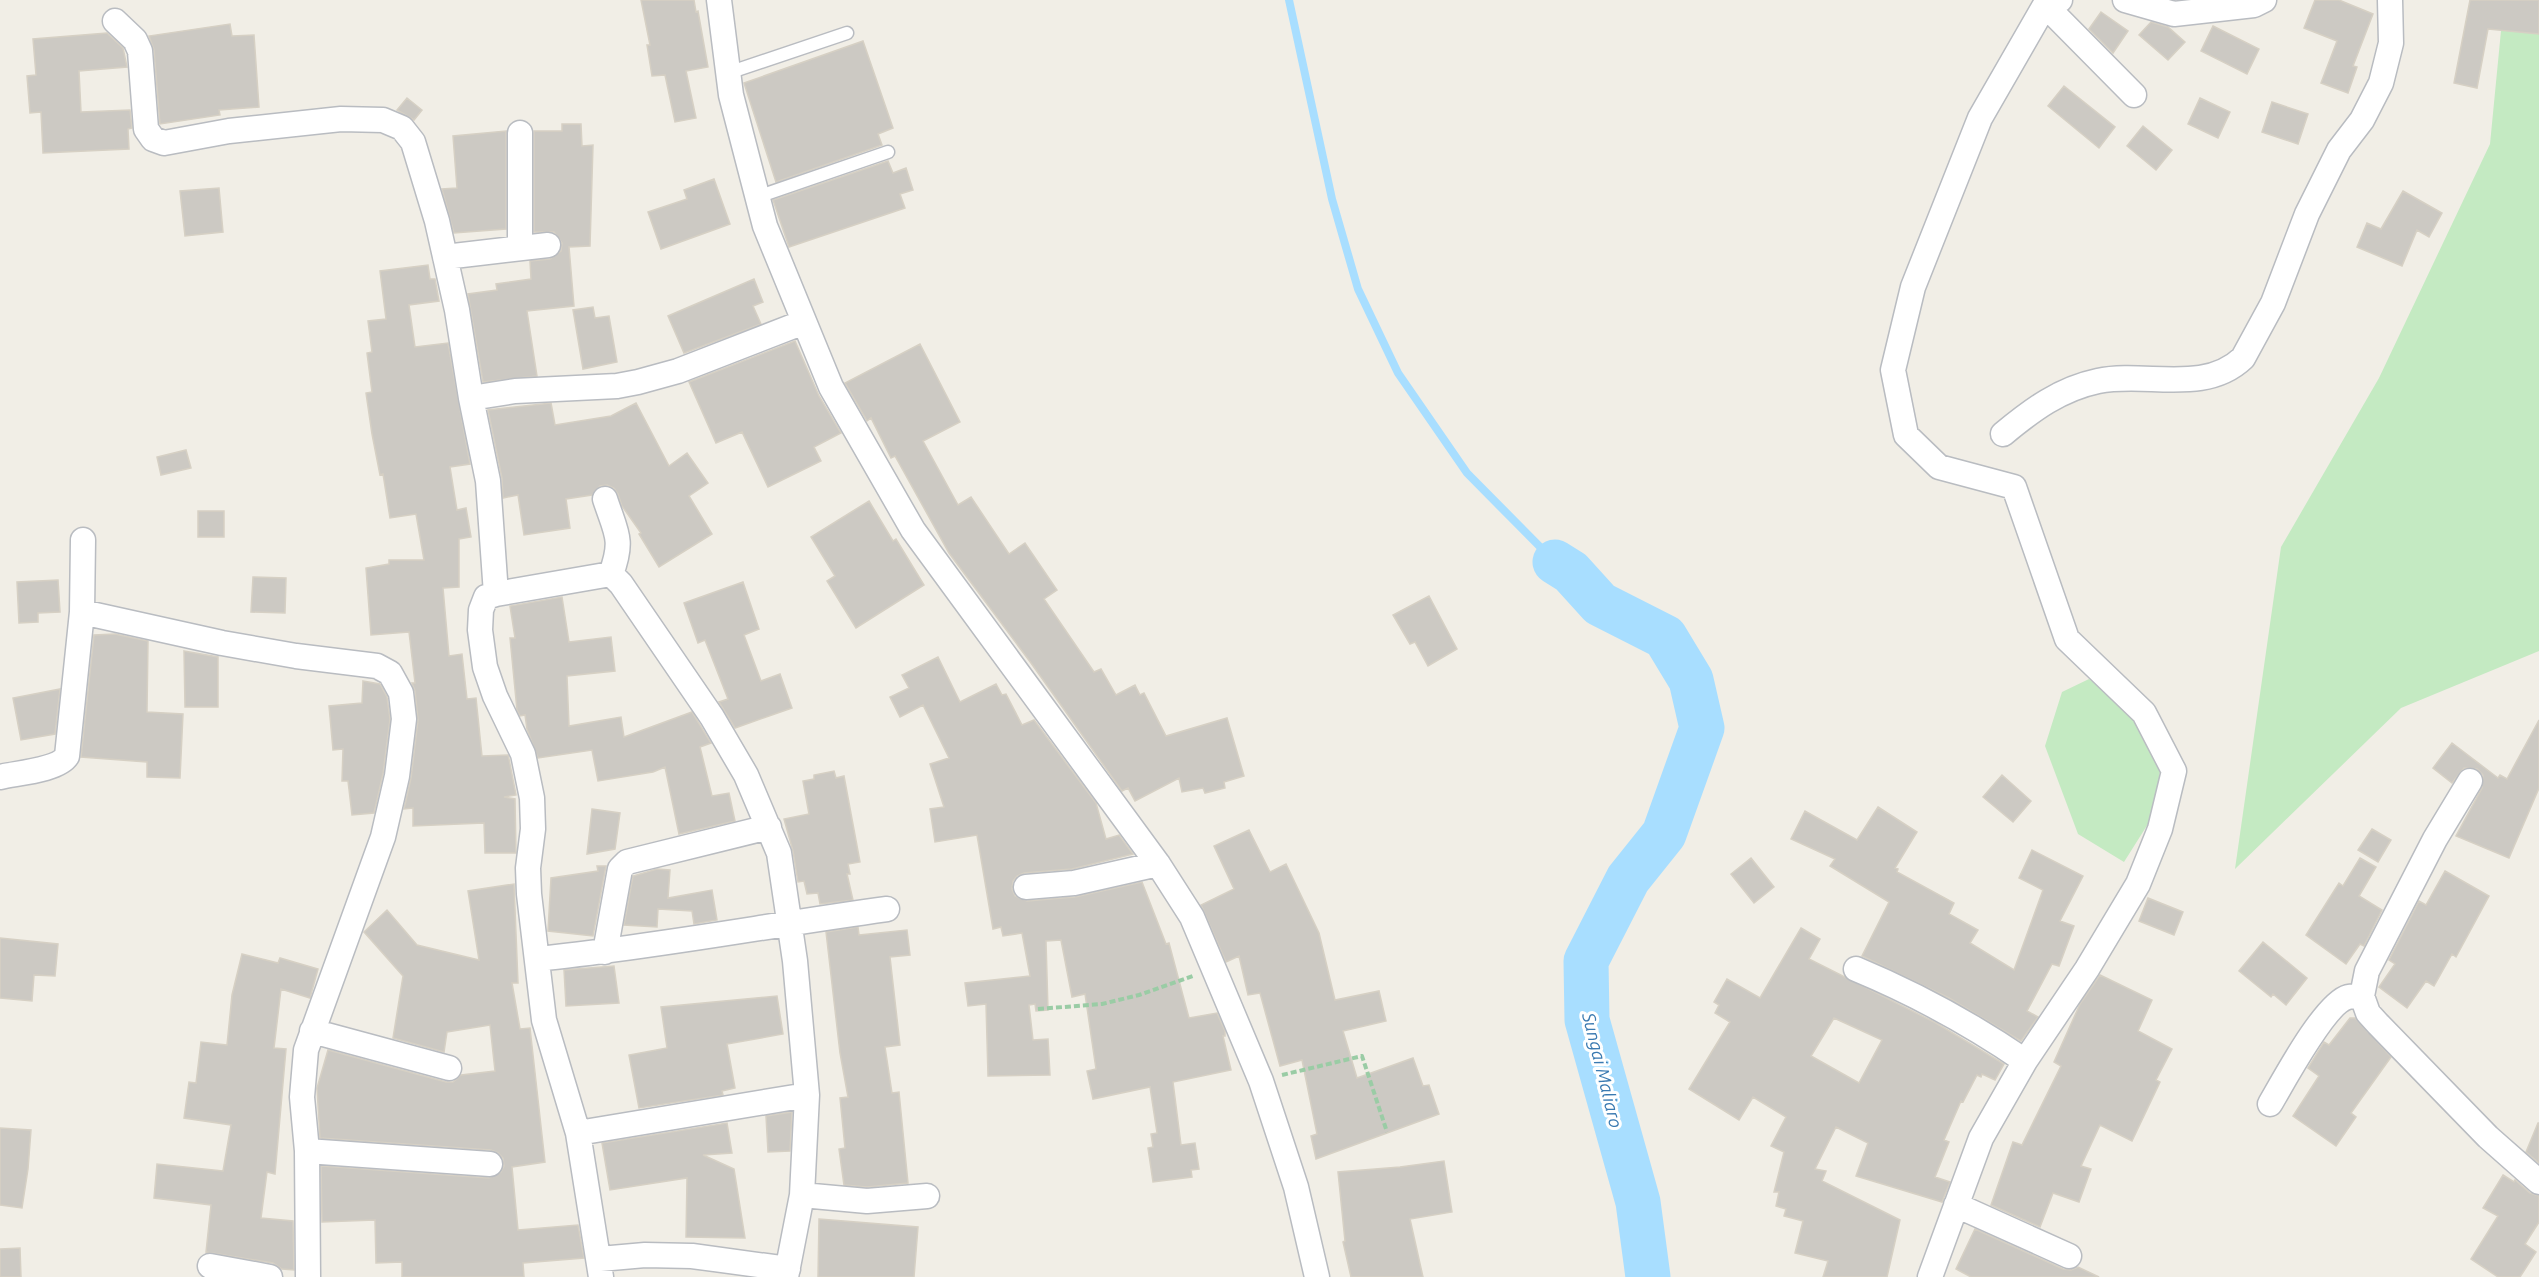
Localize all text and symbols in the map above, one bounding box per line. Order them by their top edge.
water label: Sungai Maliaro [1579,1009,1627,1130]

